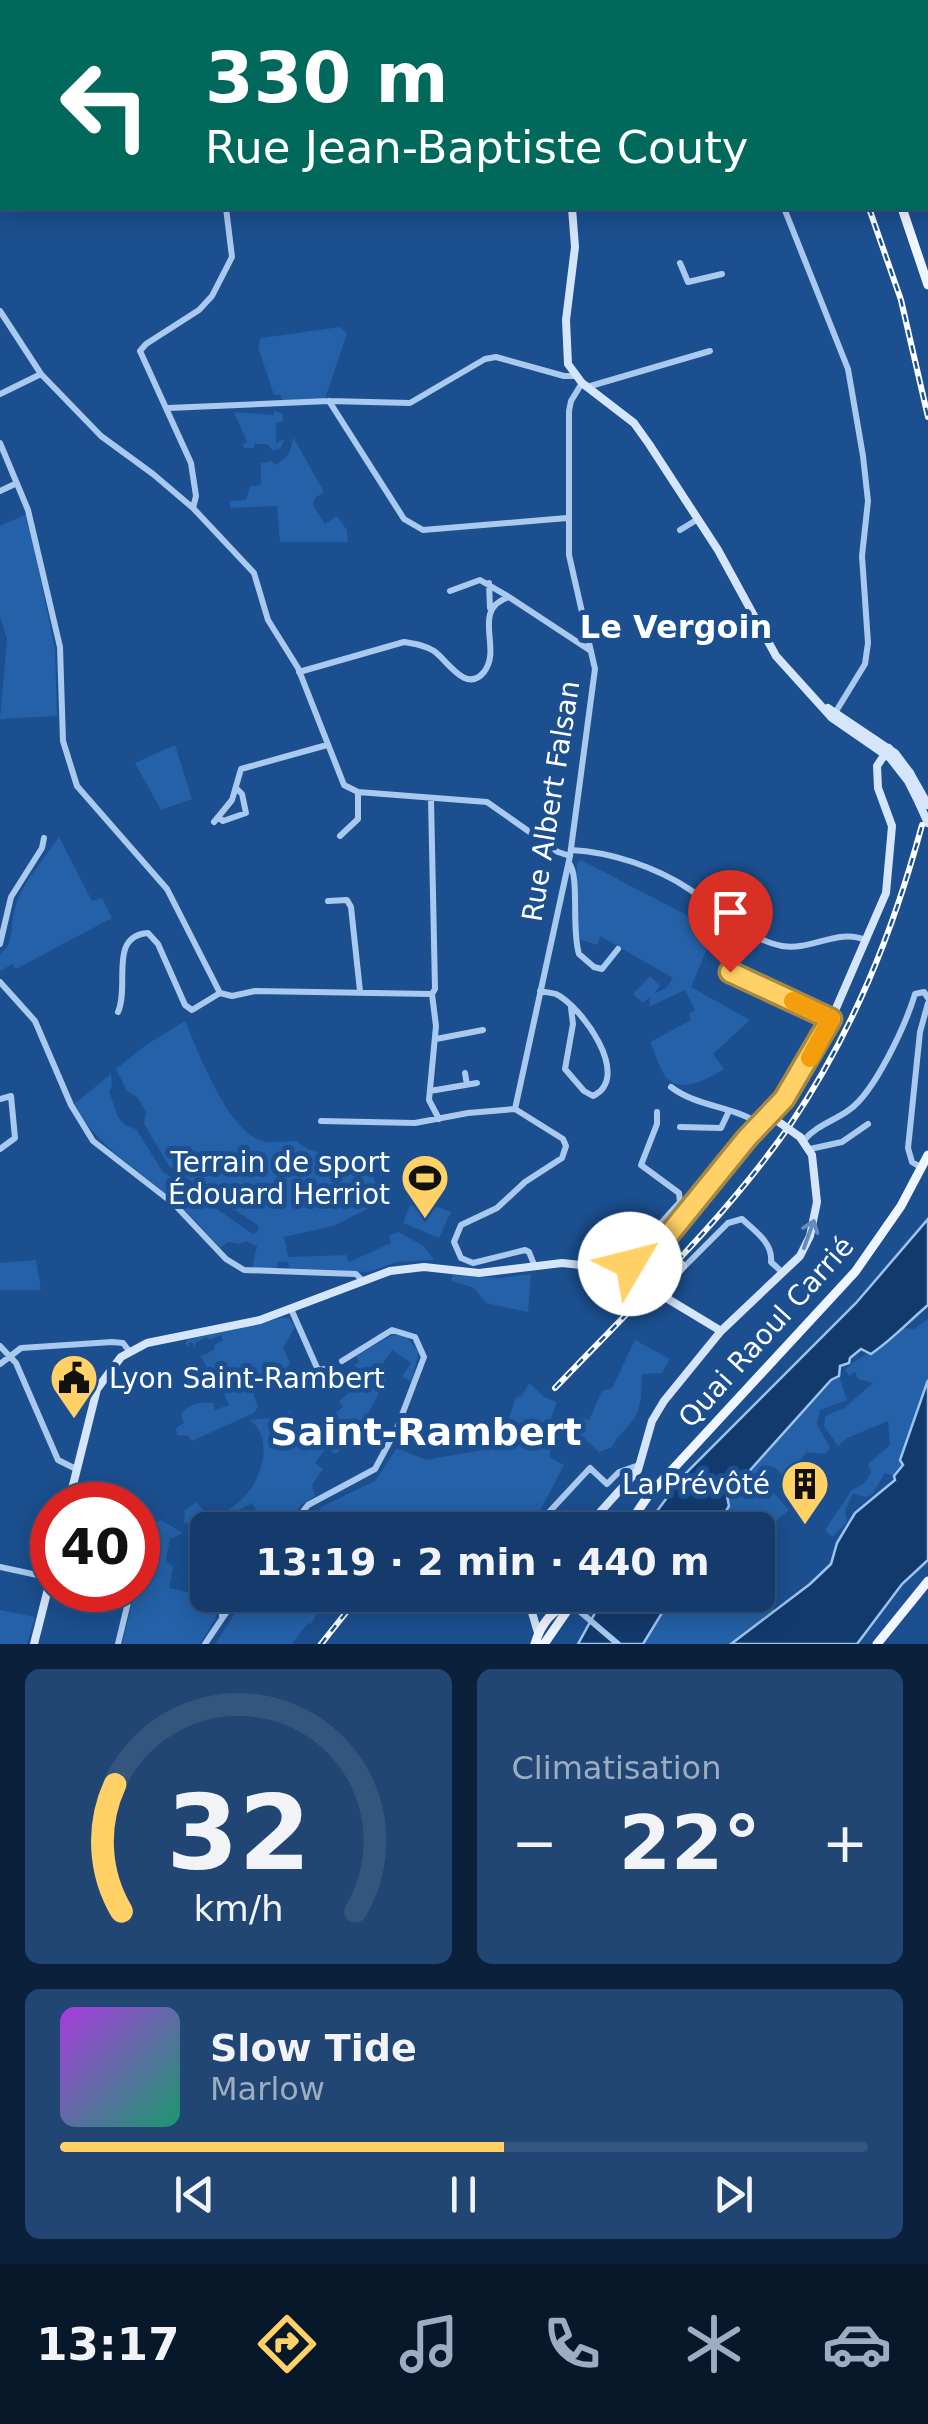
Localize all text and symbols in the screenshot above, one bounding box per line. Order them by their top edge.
text: 330 m [205,37,448,119]
icon: left [40,40,170,170]
text: Rue Jean-Baptiste Couty [205,121,748,174]
district label: Le Vergoin [580,608,772,646]
street label: Rue Albert Falsan [516,678,586,924]
pin [688,870,773,973]
icon: arrive [703,885,758,940]
place label: Terrain de sport Édouard Herriot [168,1146,390,1211]
sports icon: Terrain de sport Édouard Herriot [399,1152,451,1220]
position arrow [578,1212,682,1316]
one-way arrow [801,1219,819,1251]
street label: Quai Raoul Carrié [672,1230,860,1434]
public building icon: Lyon Saint-Rambert [48,1352,100,1420]
place label: Lyon Saint-Rambert [109,1362,385,1395]
district label: Saint-Rambert [270,1410,582,1454]
building icon: La Prévôté [779,1458,831,1526]
place label: La Prévôté [622,1468,770,1501]
speed limit sign: 40 [30,1482,160,1612]
text: 13:19 · 2 min · 440 m [255,1540,710,1584]
text: Climatisation [512,1749,721,1787]
text: 32 [166,1772,311,1894]
text: 22° [619,1799,761,1887]
text: − [512,1811,558,1875]
text: + [822,1811,868,1875]
text: km/h [193,1888,283,1929]
text: Slow Tide [210,2026,417,2070]
text: Marlow [210,2070,325,2108]
icon: previous [167,2167,222,2222]
icon: pause [436,2167,491,2222]
icon: next [706,2167,761,2222]
icon: directions [252,2309,322,2379]
icon: music [394,2309,464,2379]
icon: phone [537,2309,607,2379]
icon: climate [679,2309,749,2379]
icon: car [822,2309,892,2379]
text: 13:17 [36,2318,179,2371]

